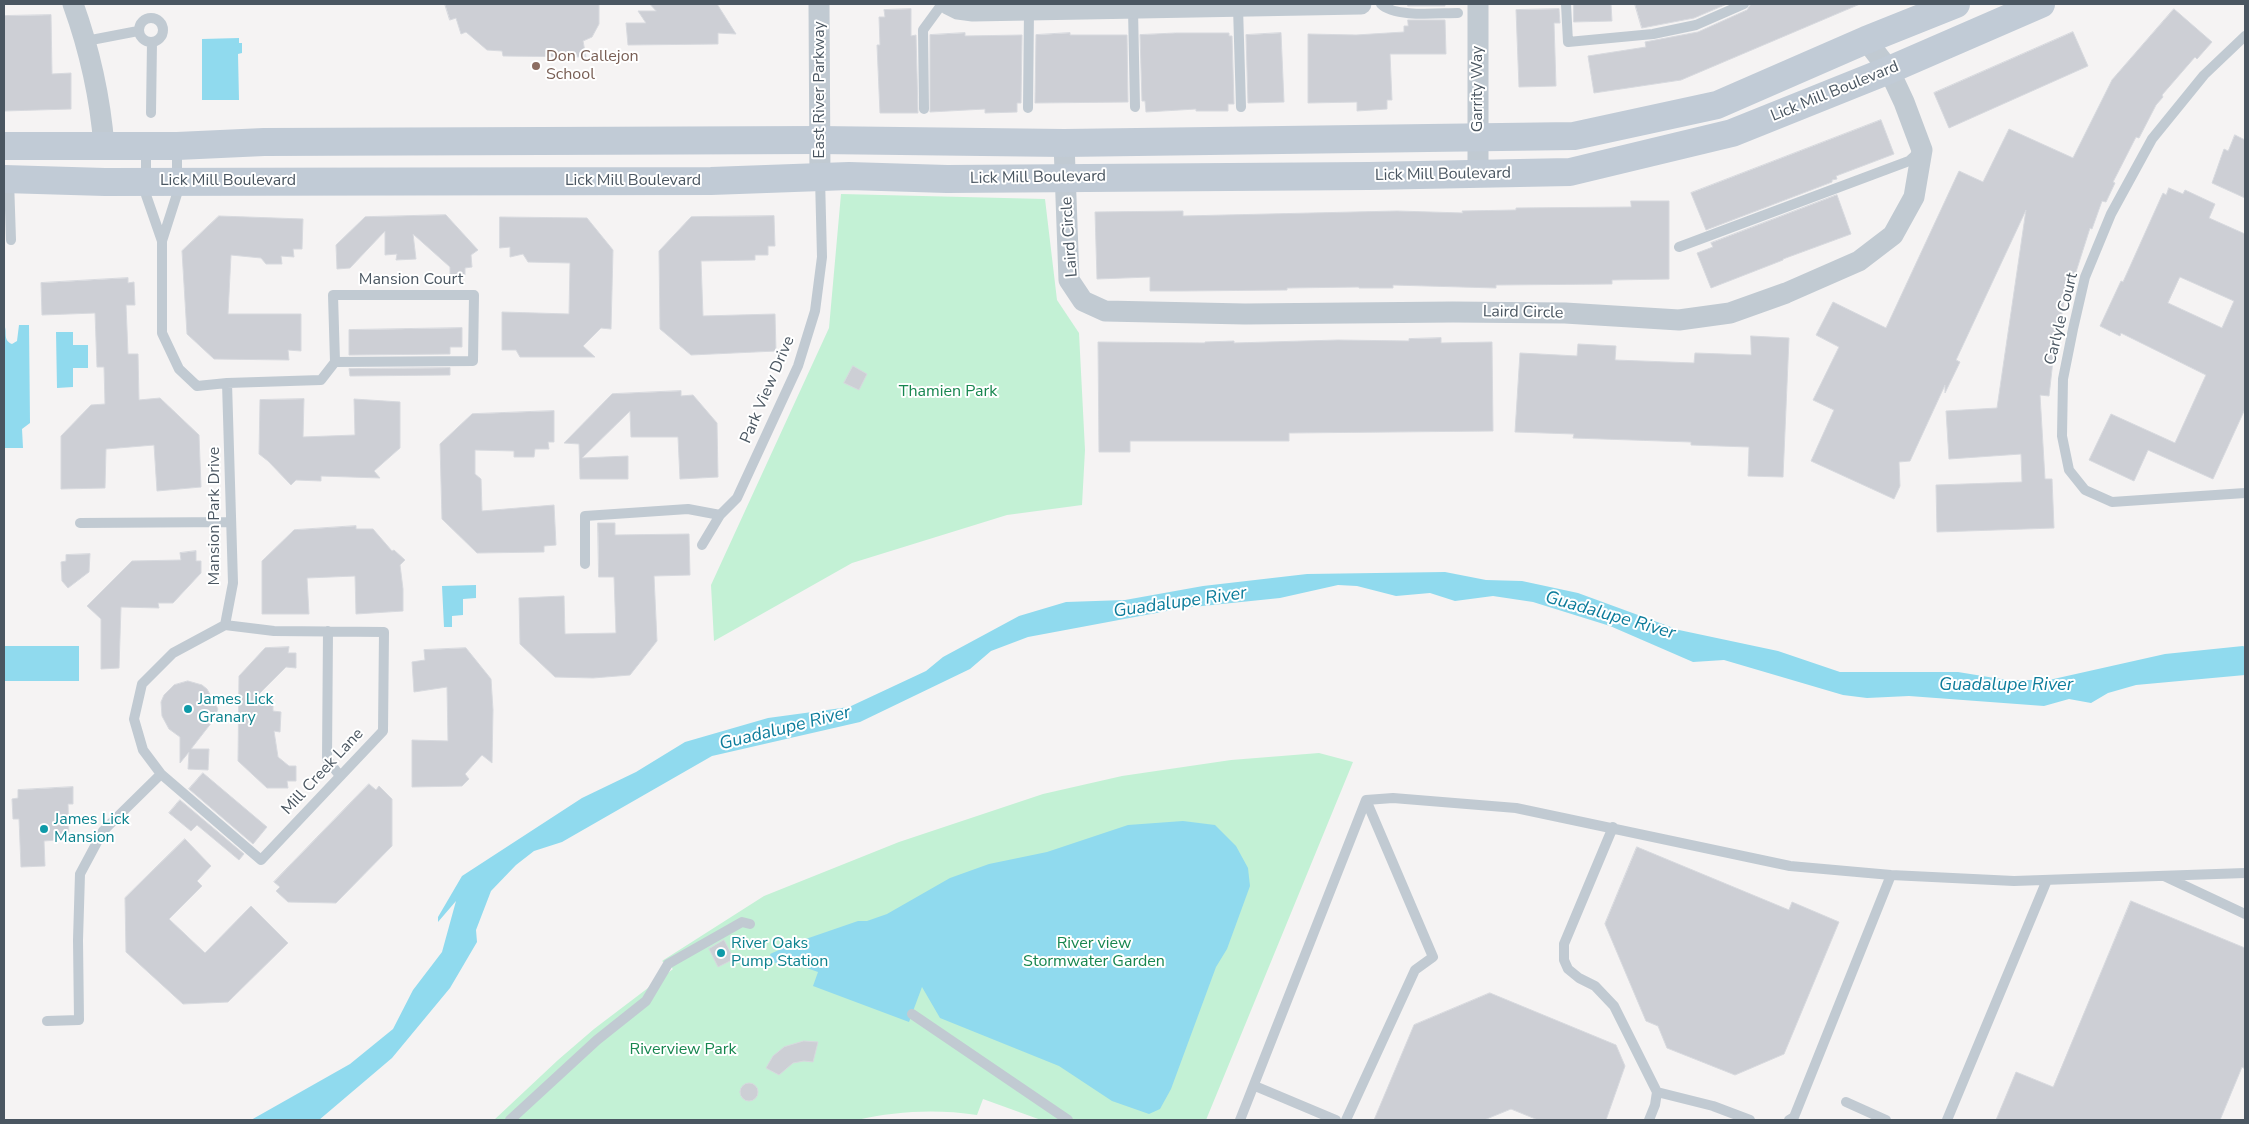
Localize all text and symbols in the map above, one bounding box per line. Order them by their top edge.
street label: East River Parkway [810,21,830,159]
street label: Garrity Way [1468,46,1488,132]
place label: Don Callejon School [546,47,639,85]
street label: Lick Mill Boulevard [1768,58,1902,126]
marker: Don Callejon School [530,60,542,72]
street label: Lick Mill Boulevard [1375,164,1511,186]
street label: Lick Mill Boulevard [970,167,1106,189]
street label: Lick Mill Boulevard [160,171,296,191]
street label: Lick Mill Boulevard [565,171,701,191]
street label: Laird Circle [1058,196,1082,278]
street label: Mansion Court [359,270,463,290]
street label: Carlyle Court [2041,271,2083,367]
street label: Laird Circle [1483,303,1563,323]
street label: Park View Drive [737,333,799,447]
park label: Thamien Park [899,382,997,402]
street label: Mansion Park Drive [205,447,225,585]
water label: Guadalupe River [1112,583,1248,623]
water label: Guadalupe River [1543,587,1677,645]
water label: Guadalupe River [1939,675,2073,697]
place label: James Lick Granary [198,690,273,728]
water label: Guadalupe River [717,702,853,756]
marker: James Lick Granary [182,703,194,715]
street label: Mill Creek Lane [278,725,368,819]
place label: James Lick Mansion [54,810,129,848]
marker: James Lick Mansion [38,823,50,835]
place label: River Oaks Pump Station [731,934,828,972]
park label: River view Stormwater Garden [1023,934,1165,972]
marker: River Oaks Pump Station [715,947,727,959]
park label: Riverview Park [629,1040,737,1060]

